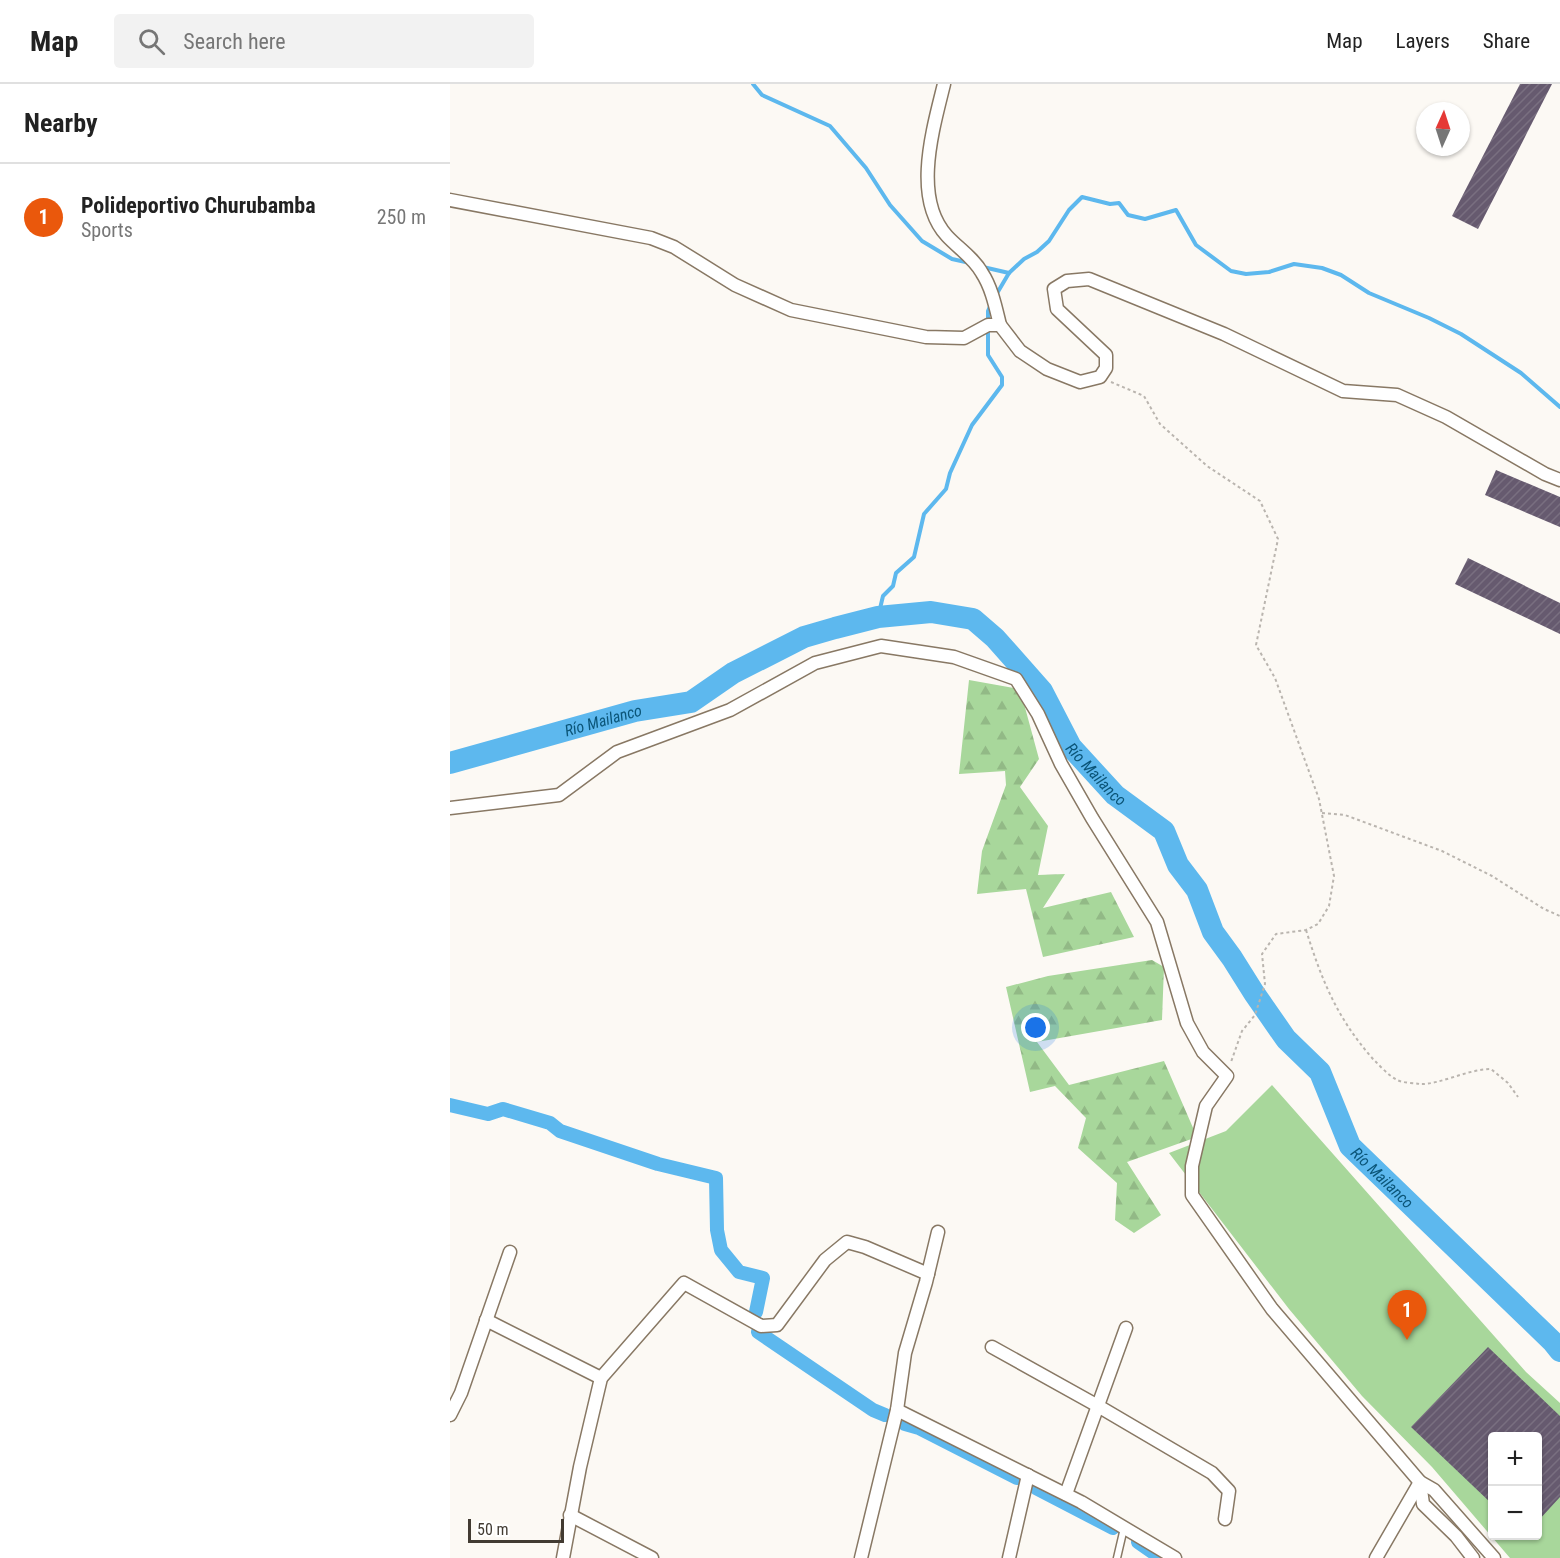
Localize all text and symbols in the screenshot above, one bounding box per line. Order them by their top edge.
search box [114,14,534,68]
text: Map [30,25,78,58]
icon: search [135,25,168,58]
text: Search here [183,29,286,54]
text: Map [1326,29,1363,53]
text: Layers [1396,29,1450,53]
text: Share [1483,29,1530,53]
north arrow [1416,102,1470,156]
text: Nearby [24,108,98,138]
text: Polideportivo Churubamba [81,193,316,218]
text: 1 [38,205,49,229]
text: 250 m [377,205,426,229]
text: Sports [81,218,133,242]
water label: Río Mailanco [562,701,643,740]
water label: Río Mailanco [1062,739,1130,810]
your location [1021,1013,1050,1042]
water label: Río Mailanco [1347,1143,1418,1212]
pin: 1 [1388,1290,1426,1340]
map controls [1488,1432,1542,1540]
button: + [1488,1432,1542,1486]
button: − [1488,1486,1542,1540]
scale bar [468,1516,564,1544]
text: 50 m [477,1520,509,1539]

